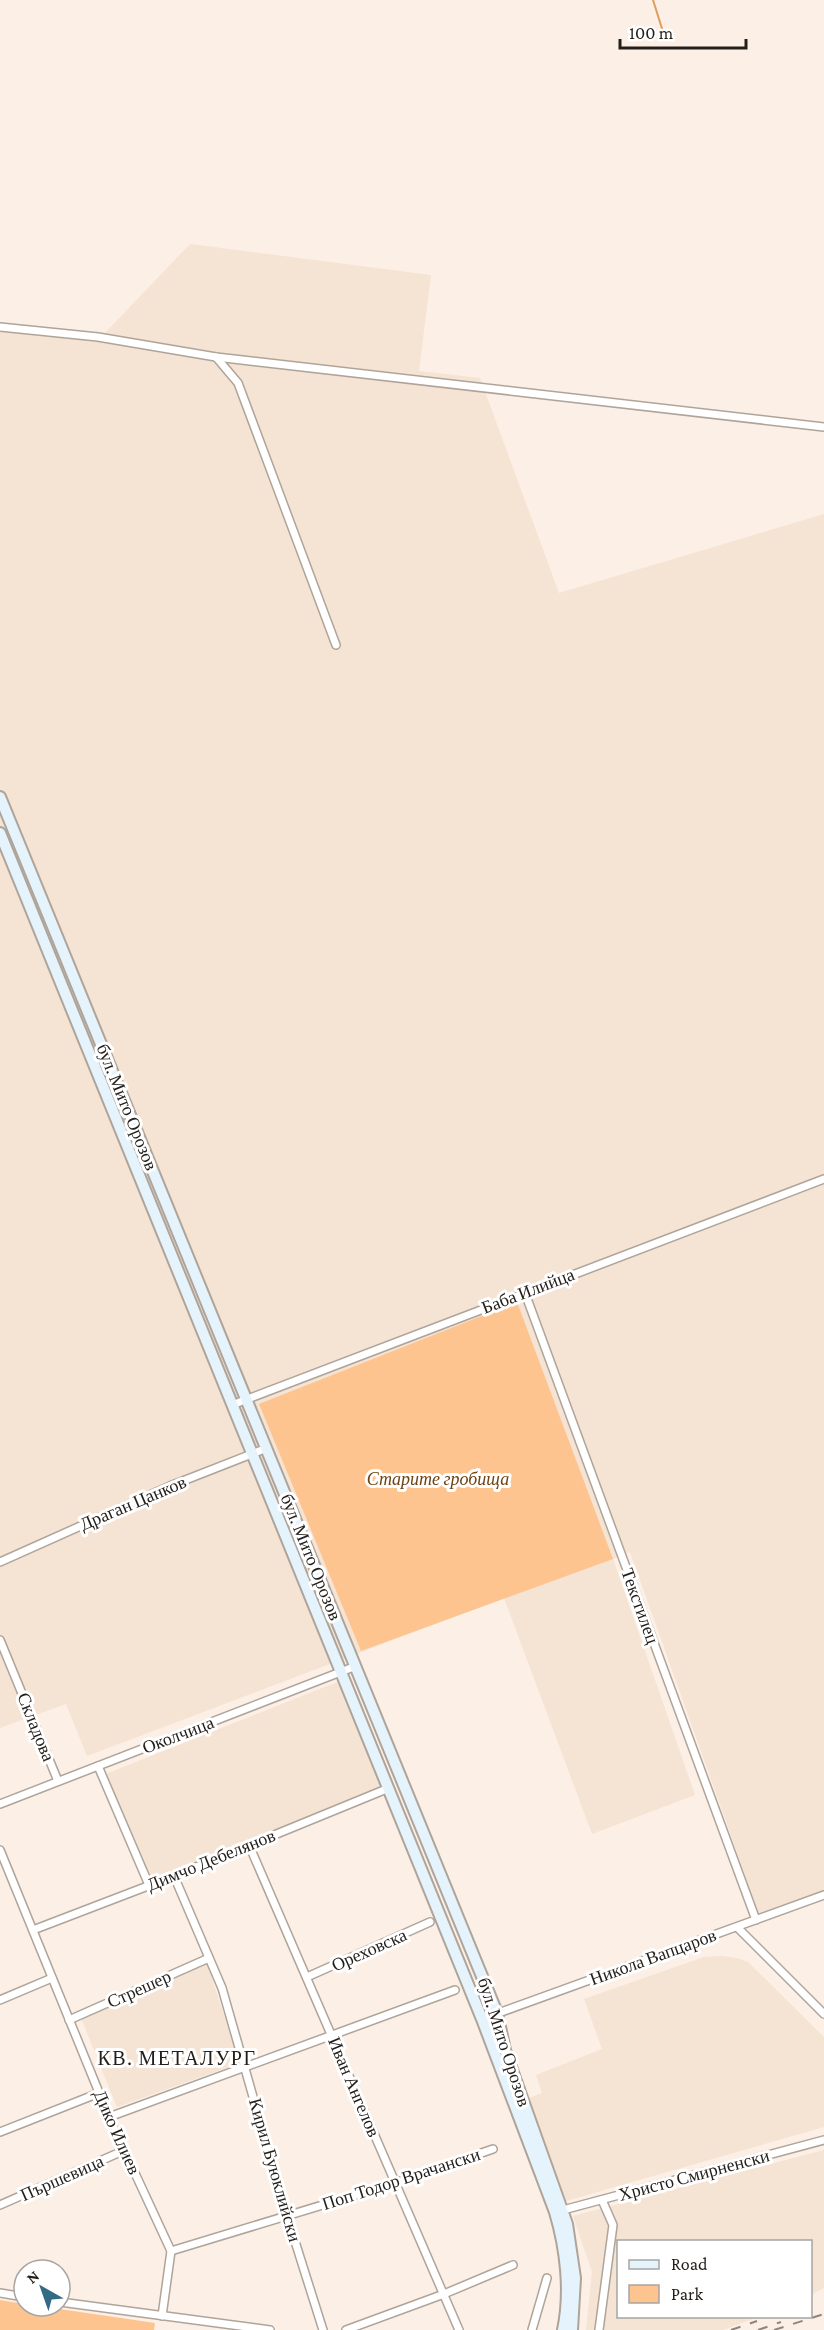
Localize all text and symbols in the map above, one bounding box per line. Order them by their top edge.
scale bar [620,12,746,50]
text: 100 m [629,23,674,43]
street label: бул. Мито Орозов [93,1041,161,1173]
street label: Баба Илийца [479,1264,577,1318]
park label: Старите гробища [367,1469,509,1489]
street label: Драган Цанков [77,1472,189,1534]
street label: бул. Мито Орозов [277,1491,345,1623]
street label: Текстилец [617,1566,663,1647]
street label: Складова [13,1690,59,1764]
street label: Околчица [139,1712,217,1758]
street label: Димчо Дебелянов [144,1825,278,1895]
street label: Ореховска [328,1925,410,1975]
street label: Никола Вапцаров [587,1925,719,1989]
street label: Стрешер [104,1966,174,2012]
street label: бул. Мито Орозов [474,1975,534,2109]
street label: Иван Ангелов [324,2034,384,2140]
district label: КВ. МЕТАЛУРГ [97,2047,257,2069]
street label: Дико Илиев [90,2087,144,2177]
street label: Кирил Буюклийски [245,2096,305,2244]
street label: Поп Тодор Врачански [319,2144,483,2214]
street label: Христо Смирненски [616,2145,772,2205]
street label: Пършевица [17,2151,107,2205]
legend [617,2240,812,2318]
text: Road [671,2254,708,2274]
north arrow [12,2258,72,2318]
text: N [23,2267,42,2287]
text: Park [671,2284,703,2304]

